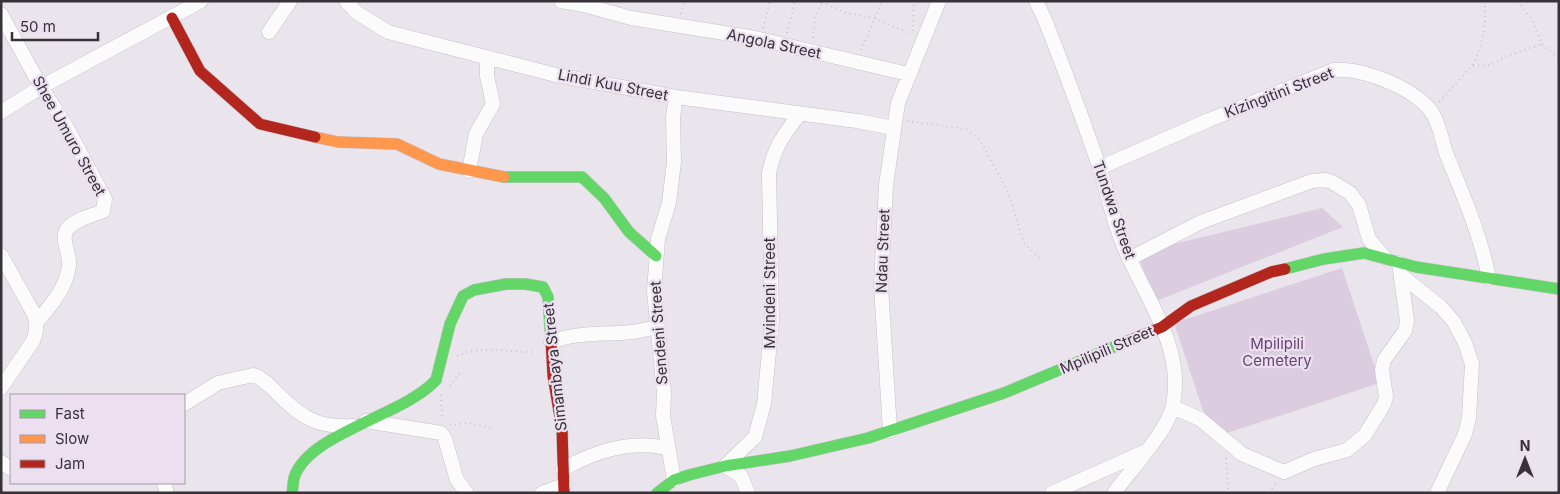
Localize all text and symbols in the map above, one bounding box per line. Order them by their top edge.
scale bar [12,10,99,42]
text: 50 m [20,17,56,36]
street label: Angola Street [725,24,823,63]
street label: Kizingitini Street [1222,63,1336,122]
street label: Lindi Kuu Street [556,65,670,105]
street label: Shee Umuro Street [29,72,110,199]
street label: Tundwa Street [1089,158,1140,262]
street label: Ndau Street [872,208,893,293]
street label: Mvindeni Street [760,237,779,349]
street label: Sendeni Street [645,280,672,386]
street label: Simambaya Street [538,302,571,432]
street label: Mpilipili Street [1057,321,1157,378]
park label: Mpilipili Cemetery [1242,334,1312,370]
legend [10,394,185,484]
text: Fast [55,404,85,423]
text: Slow [55,429,89,448]
north arrow [1500,434,1550,484]
text: N [1520,437,1530,454]
text: Jam [55,454,85,473]

